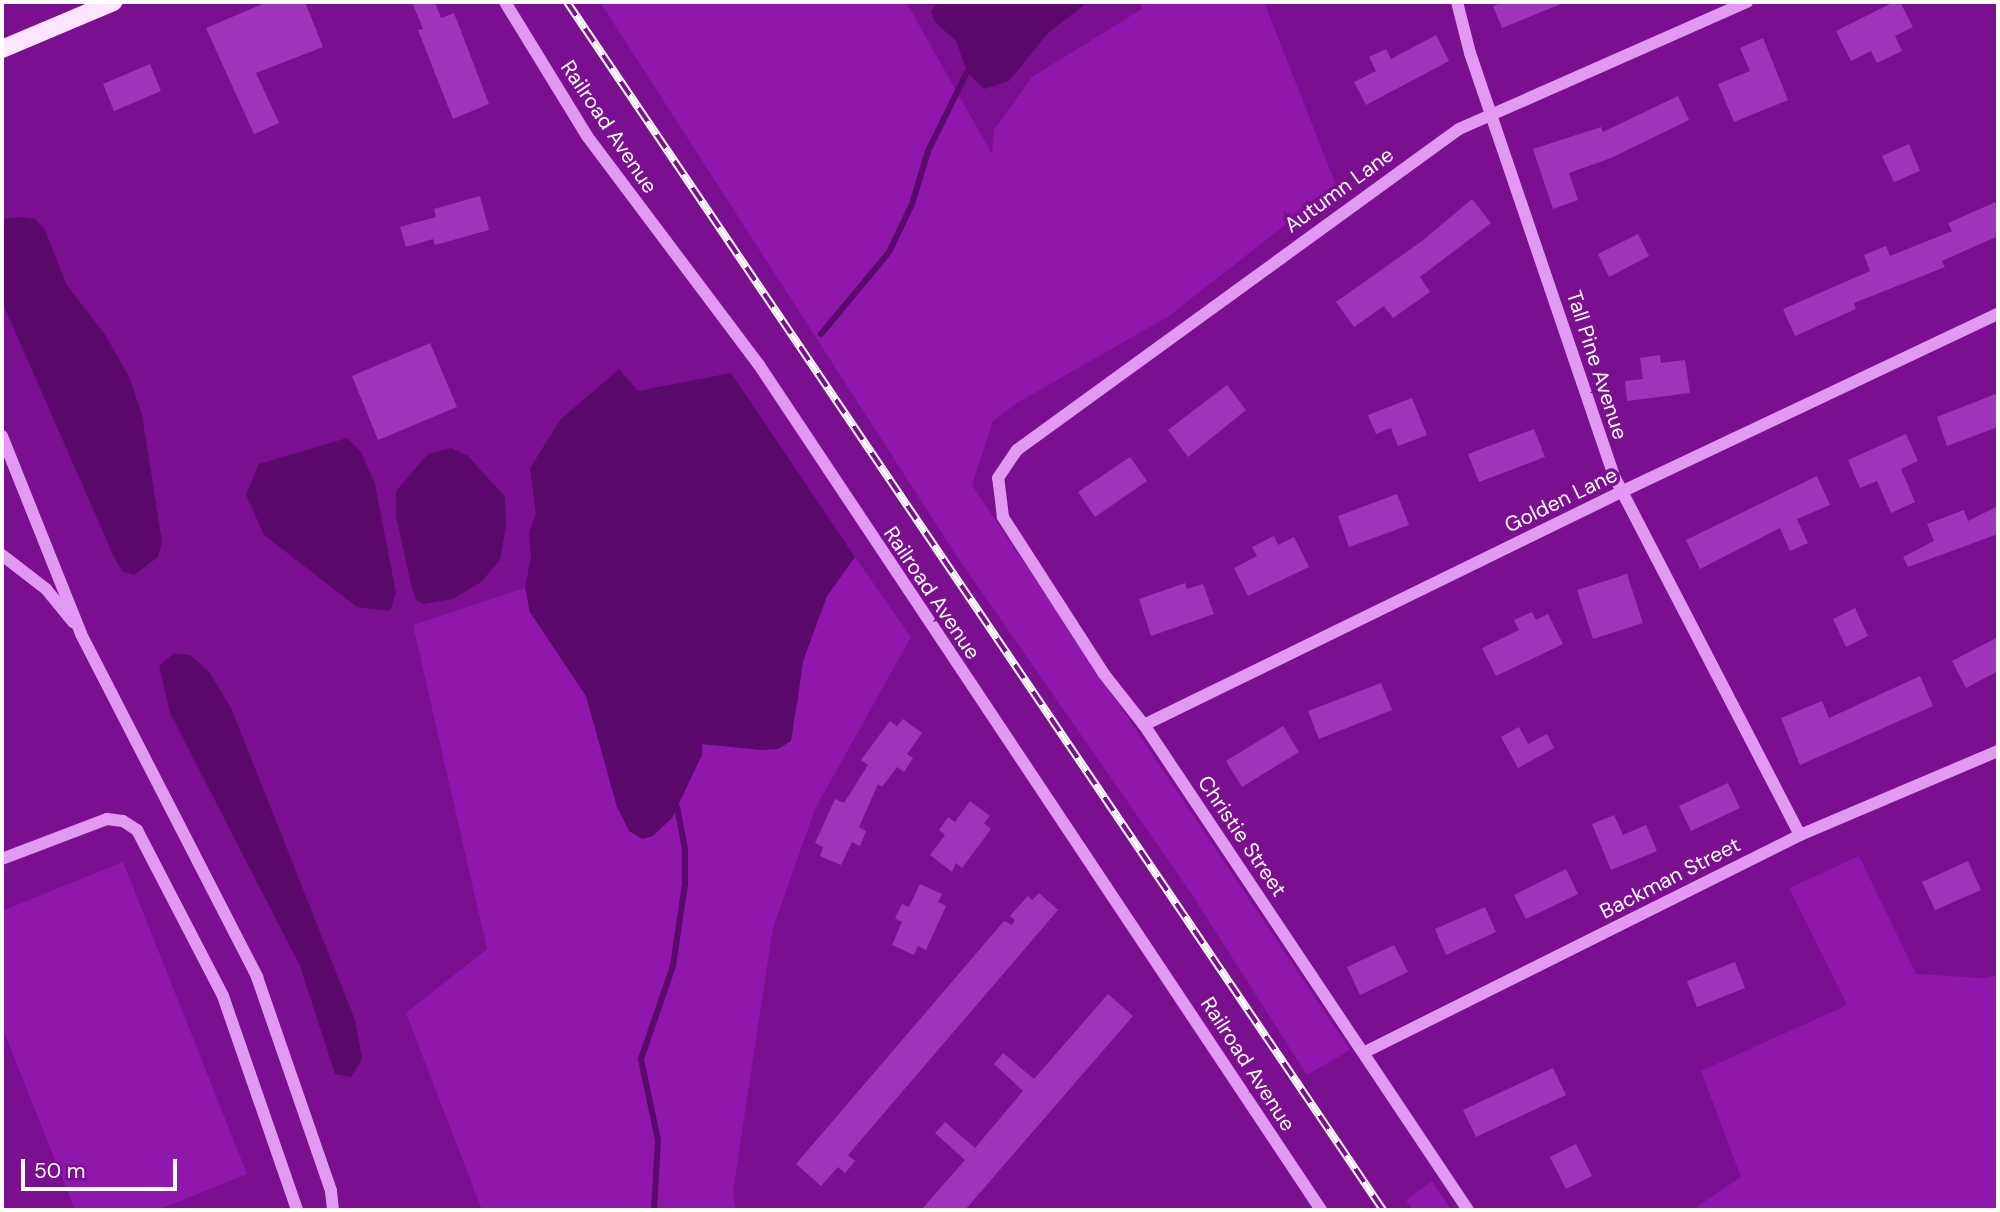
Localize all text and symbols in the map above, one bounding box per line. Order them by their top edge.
street label: Railroad Avenue [555,56,663,198]
street label: Autumn Lane [1279,142,1399,238]
street label: Tall Pine Avenue [1561,288,1633,442]
street label: Golden Lane [1501,462,1621,538]
street label: Railroad Avenue [878,522,986,664]
street label: Christie Street [1192,771,1292,901]
street label: Backman Street [1596,832,1744,924]
street label: Railroad Avenue [1195,992,1301,1136]
scale bar [24,1146,180,1190]
text: 50 m [34,1157,85,1185]

